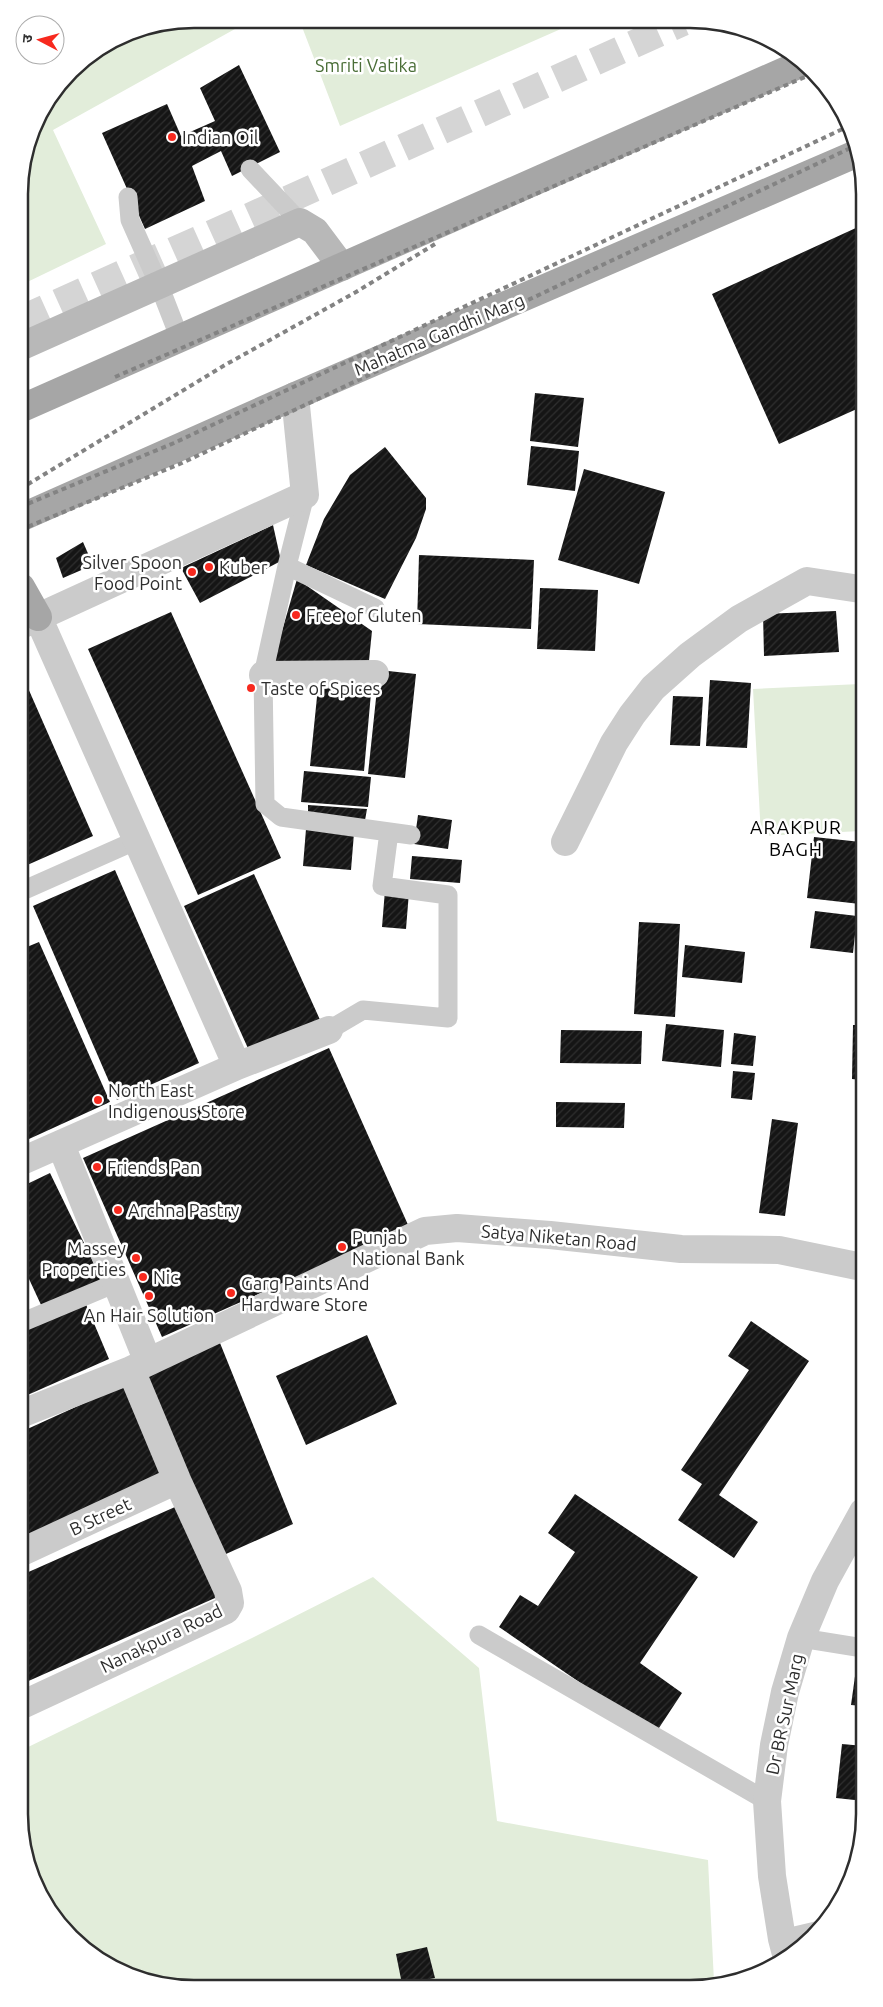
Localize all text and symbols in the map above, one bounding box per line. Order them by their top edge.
north arrow [15,15,65,65]
text: उ [19,33,36,44]
park label: Smriti Vatika [315,55,417,75]
place label: Indian Oil [182,127,259,147]
marker: Indian Oil [166,131,178,143]
street label: Mahatma Gandhi Marg [351,289,527,379]
place label: Silver Spoon Food Point [83,552,182,593]
place label: Kuber [219,557,268,577]
marker: Kuber [203,561,215,573]
marker: Silver Spoon Food Point [186,566,198,578]
place label: Free of Gluten [306,605,422,625]
marker: Free of Gluten [290,609,302,621]
place label: Taste of Spices [261,678,381,698]
marker: Taste of Spices [245,682,257,694]
district label: ARAKPUR BAGH [750,816,842,860]
place label: North East Indigenous Store [108,1080,245,1121]
marker: North East Indigenous Store [92,1094,104,1106]
place label: Friends Pan [107,1157,200,1177]
marker: Friends Pan [91,1161,103,1173]
place label: Archna Pastry [128,1200,240,1220]
marker: Archna Pastry [112,1204,124,1216]
street label: Satya Niketan Road [480,1220,638,1254]
place label: Punjab National Bank [352,1227,465,1268]
place label: Massey Properties [41,1238,126,1279]
marker: Punjab National Bank [336,1241,348,1253]
marker: Massey Properties [130,1252,142,1264]
place label: Nic [153,1267,179,1287]
marker: Nic [137,1271,149,1283]
place label: Garg Paints And Hardware Store [241,1273,369,1314]
marker: Garg Paints And Hardware Store [225,1287,237,1299]
marker: An Hair Solution [143,1290,155,1302]
place label: An Hair Solution [84,1305,214,1325]
street label: B Street [66,1493,134,1539]
street label: Nanakpura Road [97,1600,225,1676]
street label: Dr BR Sur Marg [761,1652,807,1776]

